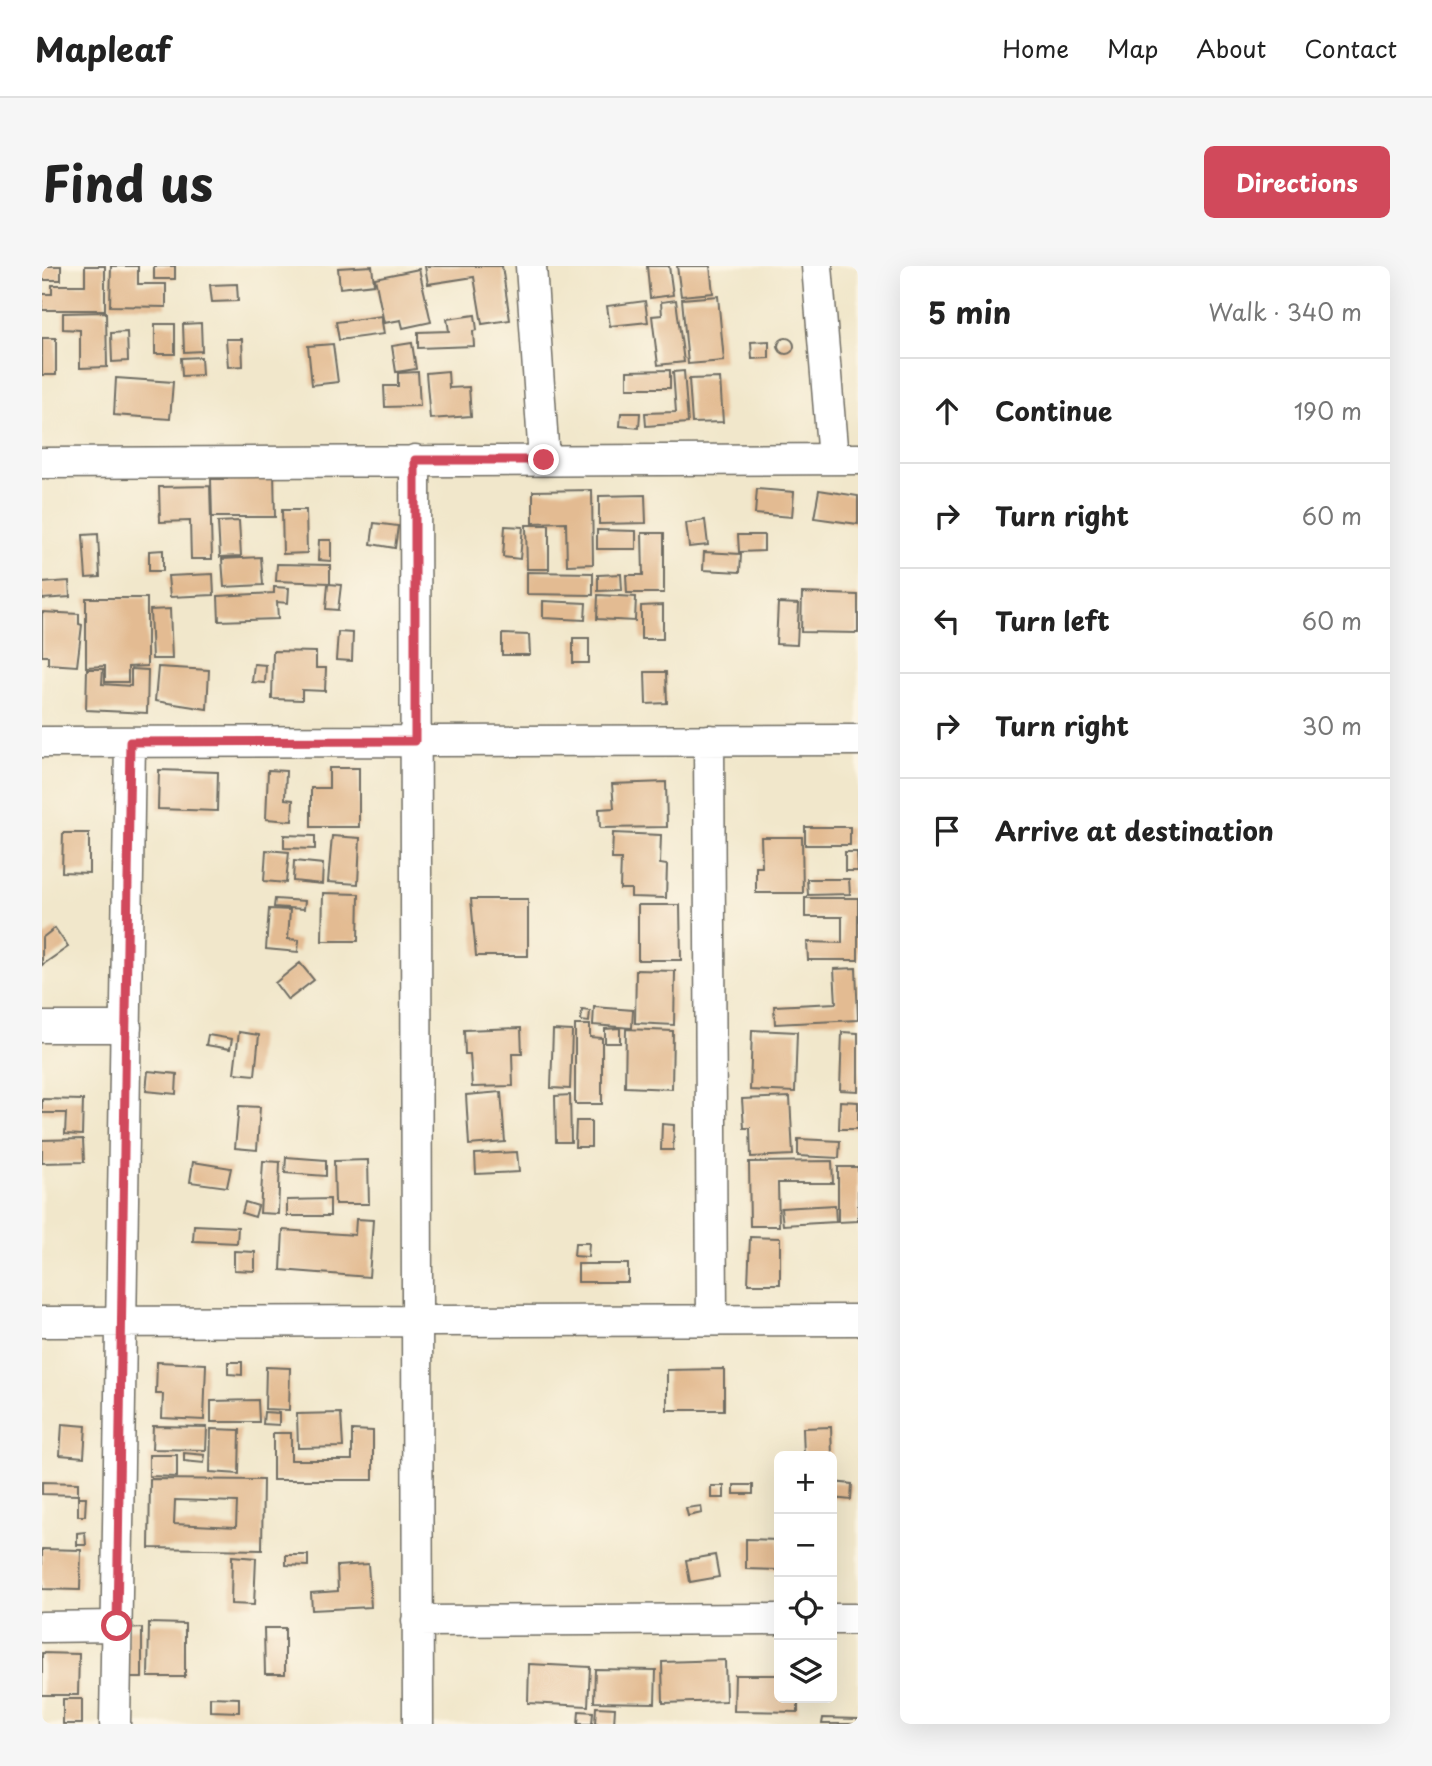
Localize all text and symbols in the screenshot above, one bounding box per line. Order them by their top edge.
text: Mapleaf [35,23,171,73]
text: Home [1002,30,1069,66]
text: Map [1107,30,1158,66]
text: About [1196,30,1266,66]
text: Contact [1304,30,1397,66]
text: Find us [42,145,213,219]
button: Directions [1204,146,1390,218]
text: 5 min [928,289,1011,334]
text: Walk · 340 m [1209,294,1362,329]
text: Continue [995,391,1112,430]
icon: ahead [928,392,966,430]
text: 190 m [1294,393,1362,428]
route end [528,444,559,475]
text: Turn right [995,496,1129,535]
icon: right [928,497,966,535]
text: 60 m [1302,498,1362,533]
text: Turn left [995,601,1110,640]
icon: left [928,602,966,640]
text: 60 m [1302,603,1362,638]
text: Turn right [995,706,1129,745]
icon: right [928,707,966,745]
text: 30 m [1301,708,1362,743]
text: Arrive at destination [995,811,1274,850]
icon: arrive [928,812,966,850]
map controls [774,1451,837,1703]
button: + [774,1451,837,1514]
button: − [774,1514,837,1577]
button: locate [774,1577,837,1640]
route start [101,1610,132,1641]
button: layers [774,1640,837,1703]

